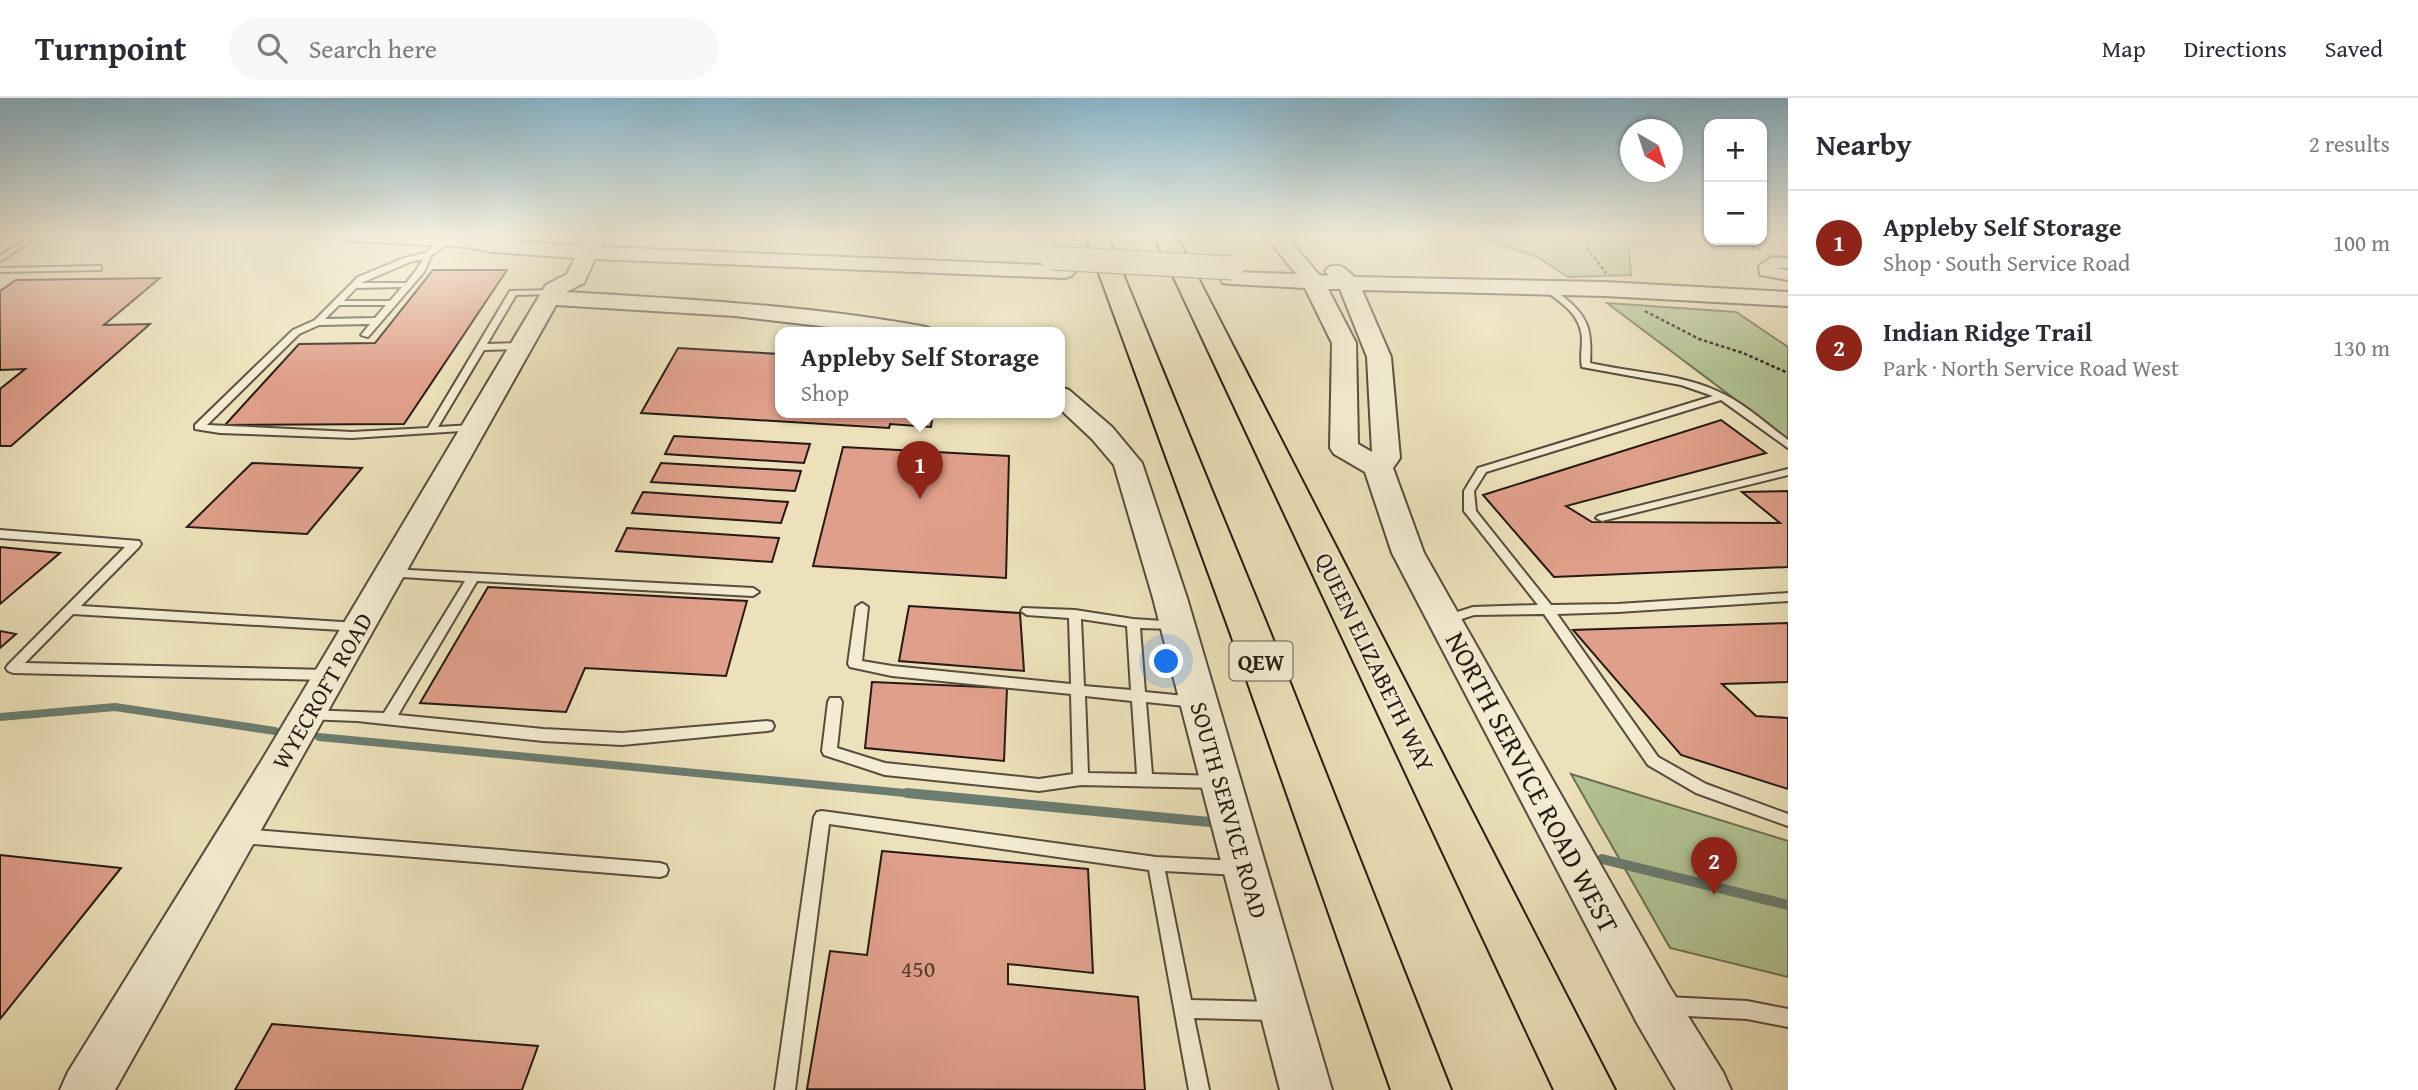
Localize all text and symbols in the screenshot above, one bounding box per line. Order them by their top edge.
search box [229,17,719,80]
text: Turnpoint [35,24,187,72]
icon: search [253,29,291,67]
text: Search here [309,29,437,68]
text: Map [2102,31,2146,66]
text: Directions [2184,31,2287,66]
text: Saved [2325,31,2383,66]
north arrow [1620,119,1683,182]
map controls [1704,119,1767,245]
button: + [1704,119,1767,182]
text: Nearby [1816,122,1912,166]
text: 2 results [2309,127,2390,160]
button: − [1704,182,1767,245]
text: Appleby Self Storage [1883,207,2121,246]
text: 1 [1833,226,1845,259]
text: 100 m [2333,226,2390,259]
text: Shop · South Service Road [1883,246,2130,279]
text: Indian Ridge Trail [1883,312,2092,351]
popup [775,327,1065,418]
text: 2 [1833,331,1845,364]
text: 130 m [2333,331,2390,364]
text: Appleby Self Storage [801,337,1039,376]
text: Park · North Service Road West [1883,351,2179,384]
text: Shop [801,376,849,409]
pin: 1 [897,441,943,499]
street label: QUEEN ELIZABETH WAY [1307,546,1443,778]
street label: WYECROFT ROAD [263,606,381,776]
street label: NORTH SERVICE ROAD WEST [1436,624,1630,940]
road number: QEW [1230,642,1292,680]
your location [1149,644,1183,678]
street label: SOUTH SERVICE ROAD [1181,698,1277,922]
pin: 2 [1691,837,1737,895]
house number: 450 [901,951,935,986]

